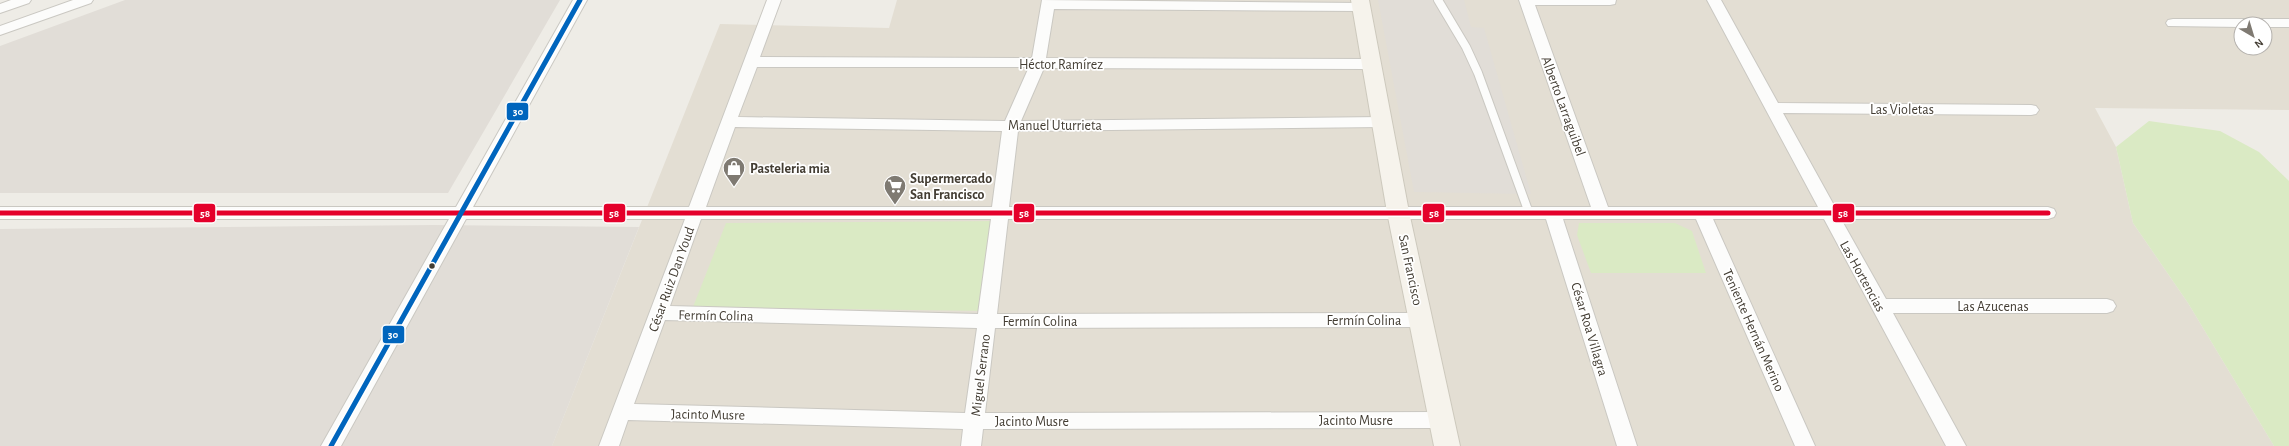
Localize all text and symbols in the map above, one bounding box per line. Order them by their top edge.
north arrow [2233,16,2273,56]
text: N [2252,37,2265,50]
street label: Alberto Larraguibel [1538,55,1588,158]
street label: Héctor Ramírez [1019,58,1103,72]
line badge: 30 [506,102,529,121]
street label: Las Violetas [1870,103,1934,117]
text: 30 [513,106,523,117]
street label: Manuel Uturrieta [1008,119,1102,133]
shop icon: Pasteleria mia [721,155,747,188]
place label: Pasteleria mia [750,162,830,176]
place label: Supermercado San Francisco [910,172,992,202]
supermarket icon: Supermercado San Francisco [882,173,908,206]
line badge: 58 [193,203,216,223]
line badge: 58 [603,203,626,223]
line badge: 58 [1013,203,1035,223]
line badge: 58 [1422,203,1445,223]
line badge: 58 [1832,203,1855,223]
text: 58 [200,208,210,219]
text: 58 [609,208,619,219]
text: 58 [1019,208,1029,219]
text: 58 [1429,208,1439,219]
text: 58 [1838,208,1848,219]
street label: César Ruiz Dan Youd [646,225,697,334]
street label: San Francisco [1396,234,1424,307]
street label: Las Hortencias [1837,239,1887,314]
unlabelled marker [427,261,437,271]
street label: Teniente Hernán Merino [1720,267,1786,394]
street label: César Roa Villagra [1568,281,1610,378]
street label: Las Azucenas [1957,300,2029,314]
street label: Fermín Colina [678,308,754,324]
street label: Fermín Colina [1326,314,1402,328]
street label: Fermín Colina [1002,315,1078,329]
line badge: 30 [382,325,405,344]
text: 30 [388,329,398,340]
street label: Miguel Serrano [969,333,993,417]
street label: Jacinto Musre [671,407,745,423]
street label: Jacinto Musre [1319,414,1393,428]
street label: Jacinto Musre [995,415,1069,429]

